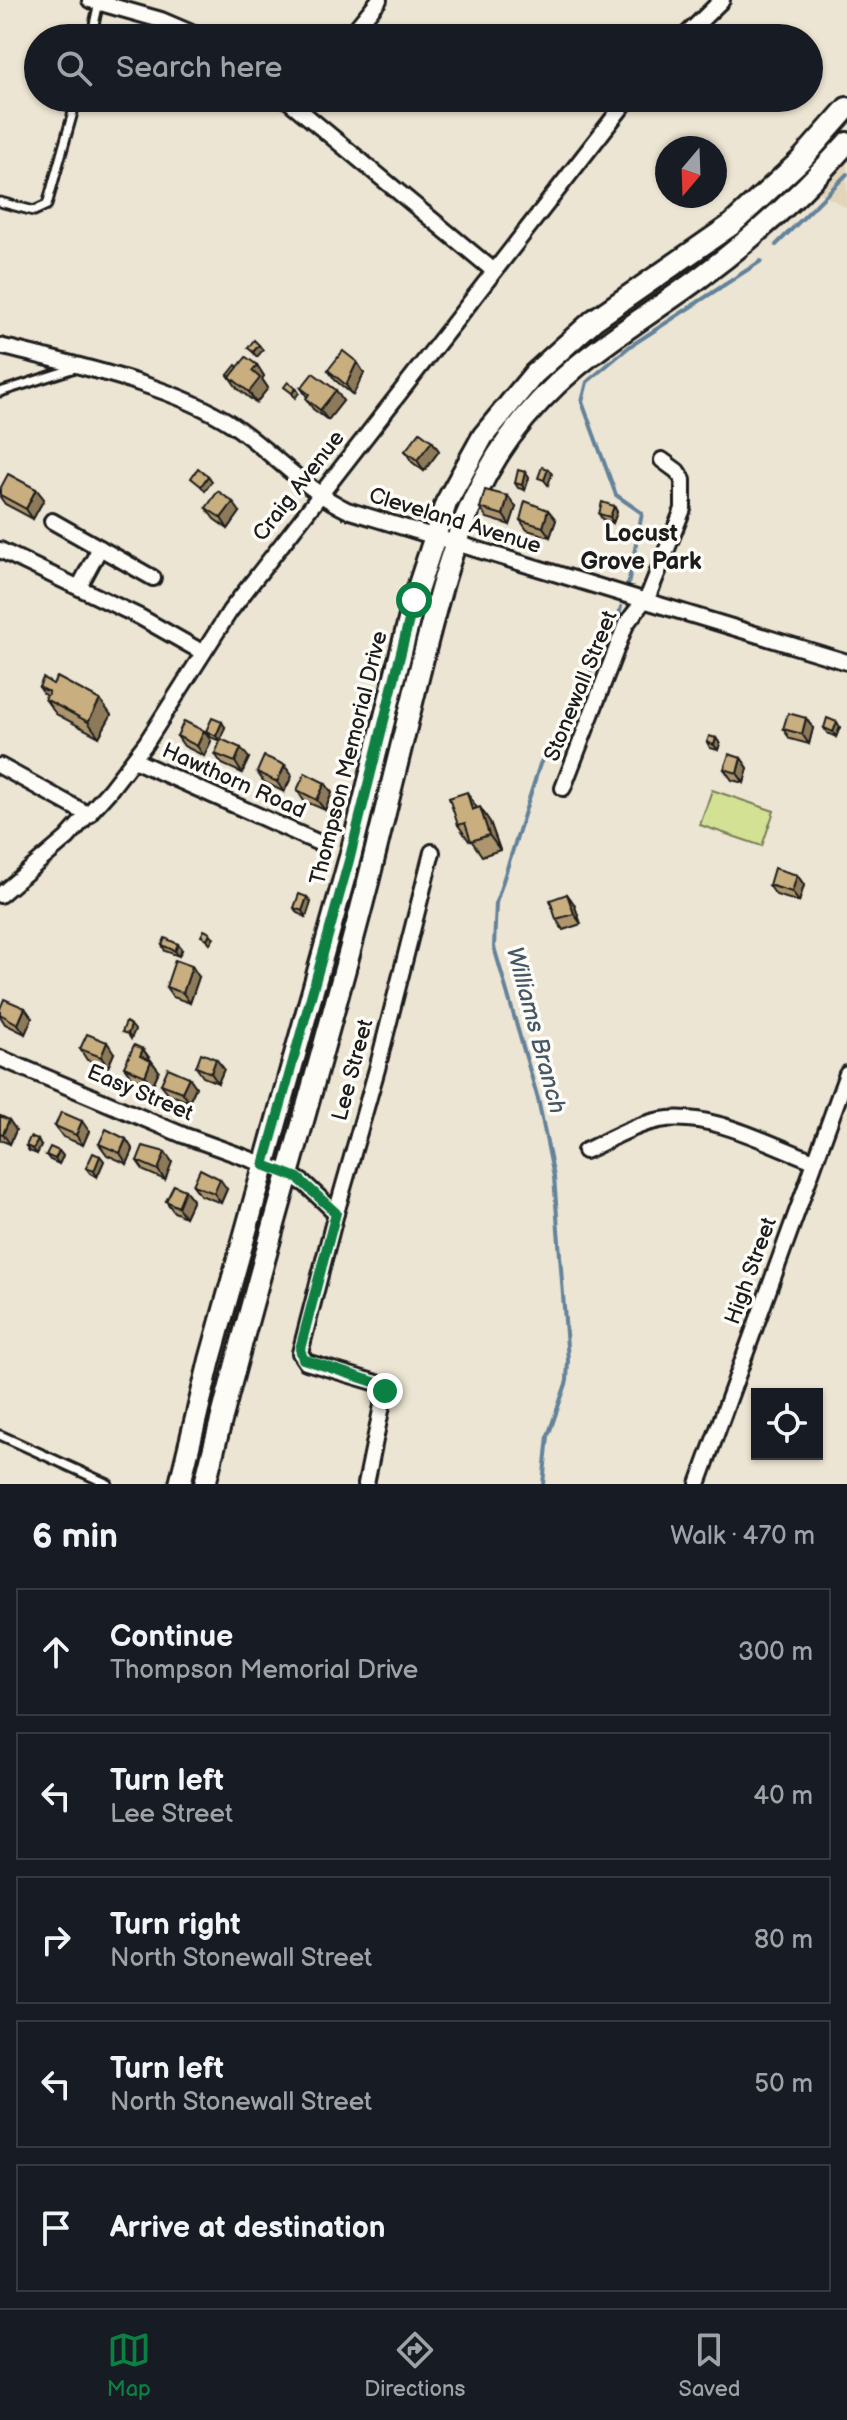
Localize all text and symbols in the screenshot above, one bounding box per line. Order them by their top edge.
search box [24,24,823,112]
icon: search [52,46,96,90]
text: Search here [116,50,282,86]
north arrow [655,136,727,208]
street label: Craig Avenue [247,425,351,547]
street label: Cleveland Avenue [366,482,544,560]
district label: Locust Grove Park [580,519,702,576]
route start [396,582,432,618]
street label: Stonewall Street [538,606,624,765]
street label: Thompson Memorial Drive [304,628,394,888]
street label: Hawthorn Road [158,737,310,825]
water label: Williams Branch [500,943,572,1117]
street label: Lee Street [327,1016,380,1124]
street label: Easy Street [83,1059,197,1127]
street label: High Street [719,1214,783,1328]
route end [367,1373,403,1409]
map controls [751,1388,823,1460]
button: locate [751,1388,823,1460]
text: 6 min [32,1516,118,1557]
text: Walk · 470 m [670,1521,815,1552]
text: Continue [110,1619,233,1655]
icon: ahead [34,1630,78,1674]
text: 300 m [738,1637,813,1668]
text: Thompson Memorial Drive [110,1655,418,1686]
text: Turn left [110,1763,224,1799]
icon: left [34,1774,78,1818]
text: 40 m [753,1781,813,1812]
text: Lee Street [110,1799,233,1830]
text: Turn right [110,1907,241,1943]
icon: right [34,1918,78,1962]
text: 80 m [754,1925,813,1956]
text: North Stonewall Street [110,1943,372,1974]
text: Turn left [110,2051,224,2087]
icon: left [34,2062,78,2106]
text: 50 m [754,2069,813,2100]
text: North Stonewall Street [110,2087,372,2118]
icon: arrive [34,2206,78,2250]
text: Arrive at destination [110,2210,386,2246]
tab: Map [107,2328,151,2403]
tab: Directions [364,2328,465,2403]
tab: Saved [679,2328,740,2403]

